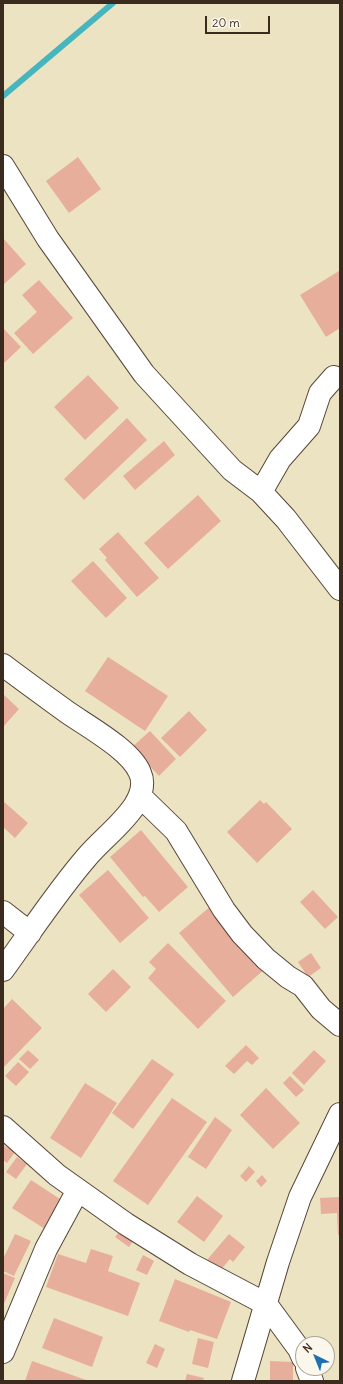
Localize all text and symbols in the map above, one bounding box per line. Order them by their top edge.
scale bar [207,8,272,34]
text: 20 m [212,15,240,30]
north arrow [295,1336,335,1376]
text: N [300,1340,315,1356]

